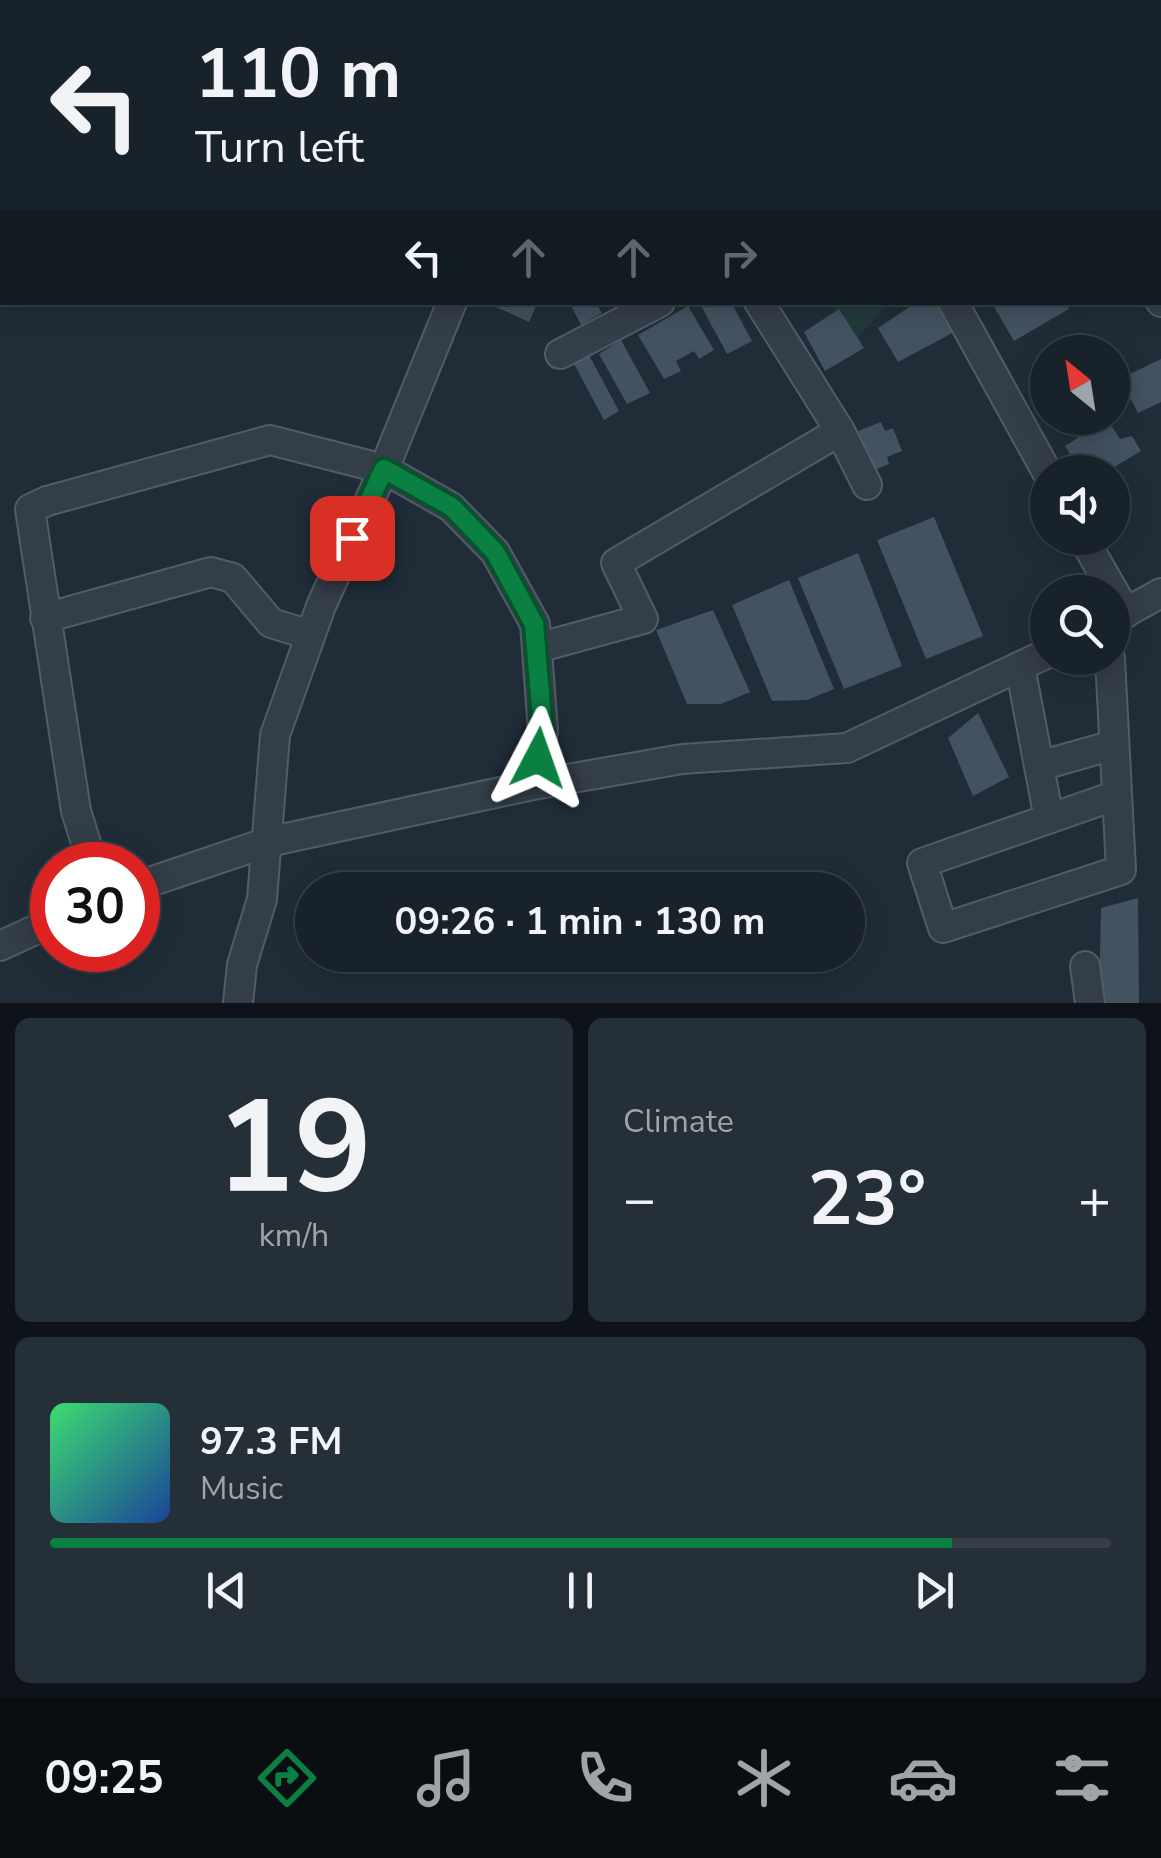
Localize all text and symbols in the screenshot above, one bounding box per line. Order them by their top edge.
text: 110 m [195,26,401,122]
icon: left [30,40,160,170]
text: Turn left [195,117,364,178]
icon: left [396,230,451,285]
icon: ahead [501,230,556,285]
icon: ahead [606,230,661,285]
icon: right [711,230,766,285]
north arrow [1030,335,1130,435]
map controls [1030,335,1130,675]
button: sound [1030,455,1130,555]
pin [310,496,395,581]
icon: arrive [325,511,380,566]
button: search [1030,575,1130,675]
position arrow [486,706,590,810]
speed limit sign: 30 [30,842,160,972]
text: 09:26 · 1 min · 130 m [395,896,765,947]
text: 19 [216,1060,372,1237]
text: Climate [623,1100,734,1143]
text: 23° [808,1148,926,1250]
text: − [623,1162,656,1237]
text: + [1078,1162,1111,1237]
text: km/h [259,1214,329,1257]
text: 97.3 FM [200,1416,342,1467]
text: Music [200,1467,283,1510]
icon: previous [199,1563,254,1618]
icon: pause [553,1563,608,1618]
icon: next [907,1563,962,1618]
icon: directions [252,1743,322,1813]
icon: music [411,1743,481,1813]
icon: phone [570,1743,640,1813]
icon: climate [729,1743,799,1813]
icon: car [888,1743,958,1813]
icon: filters [1047,1743,1117,1813]
text: 09:25 [44,1748,164,1809]

